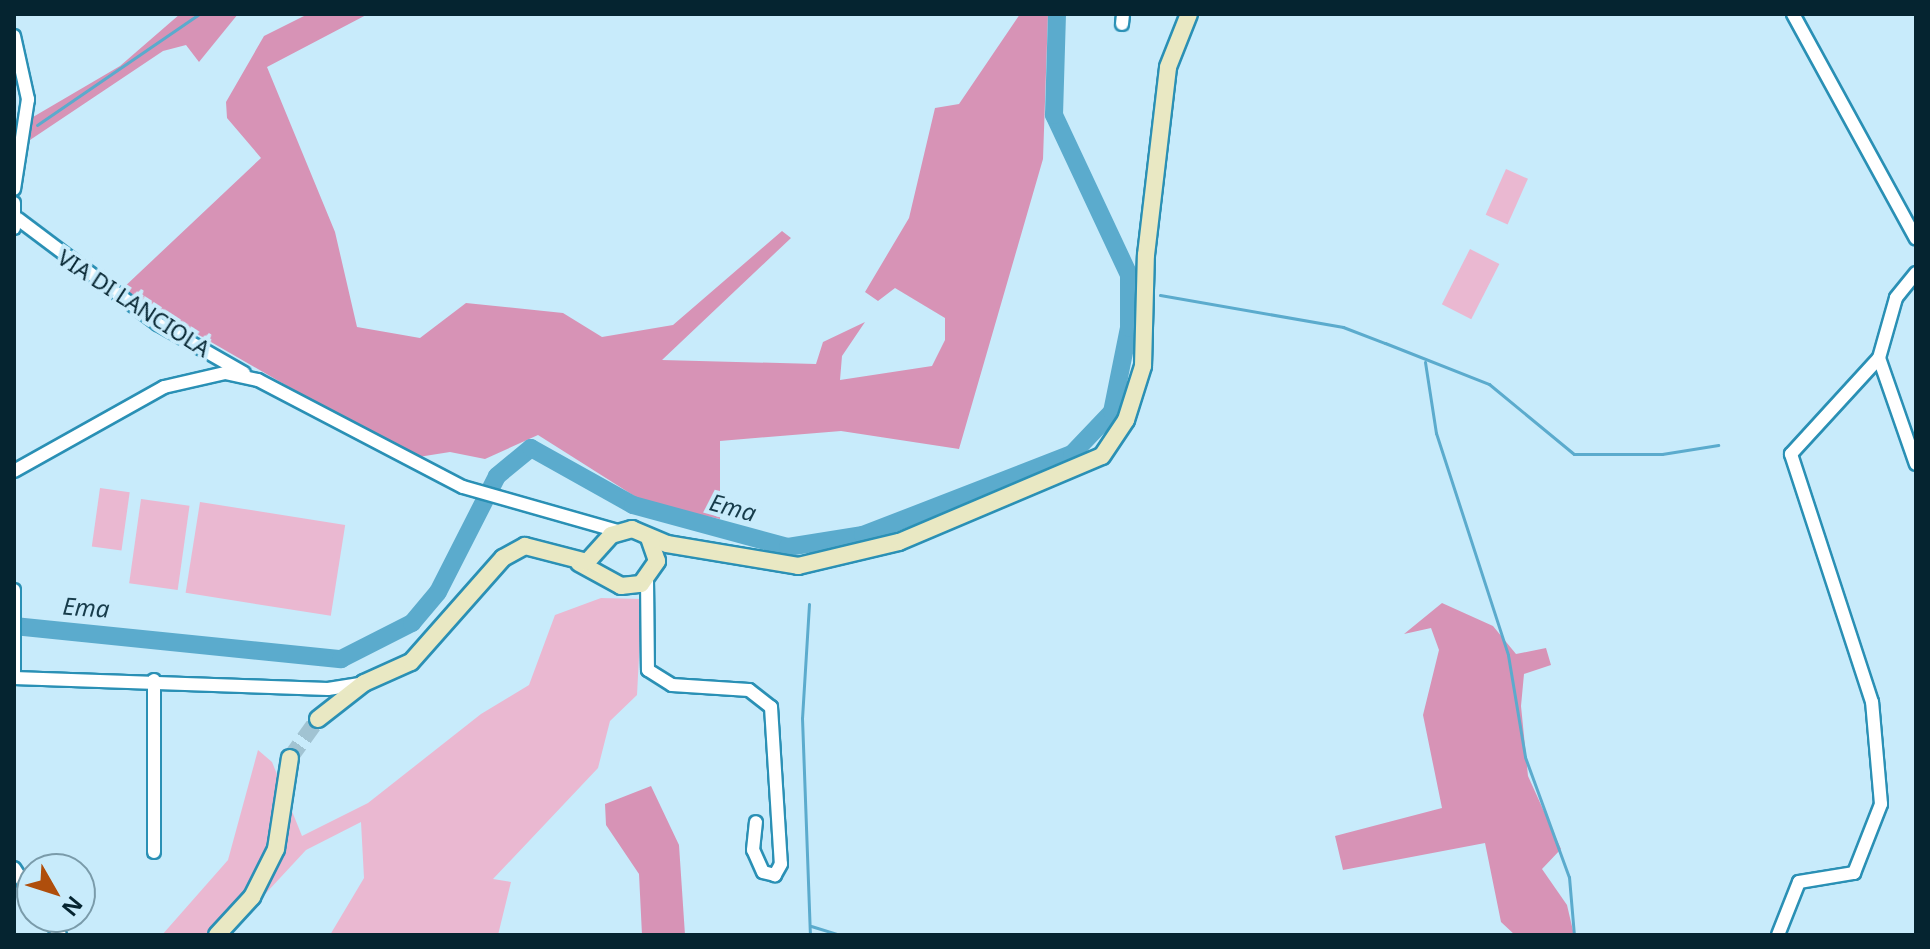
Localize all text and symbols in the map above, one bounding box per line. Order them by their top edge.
street label: VIA DI LANCIOLA [53,244,215,362]
water label: Ema [707,487,759,527]
water label: Ema [62,591,110,623]
north arrow [16,853,96,933]
text: N [56,890,90,923]

